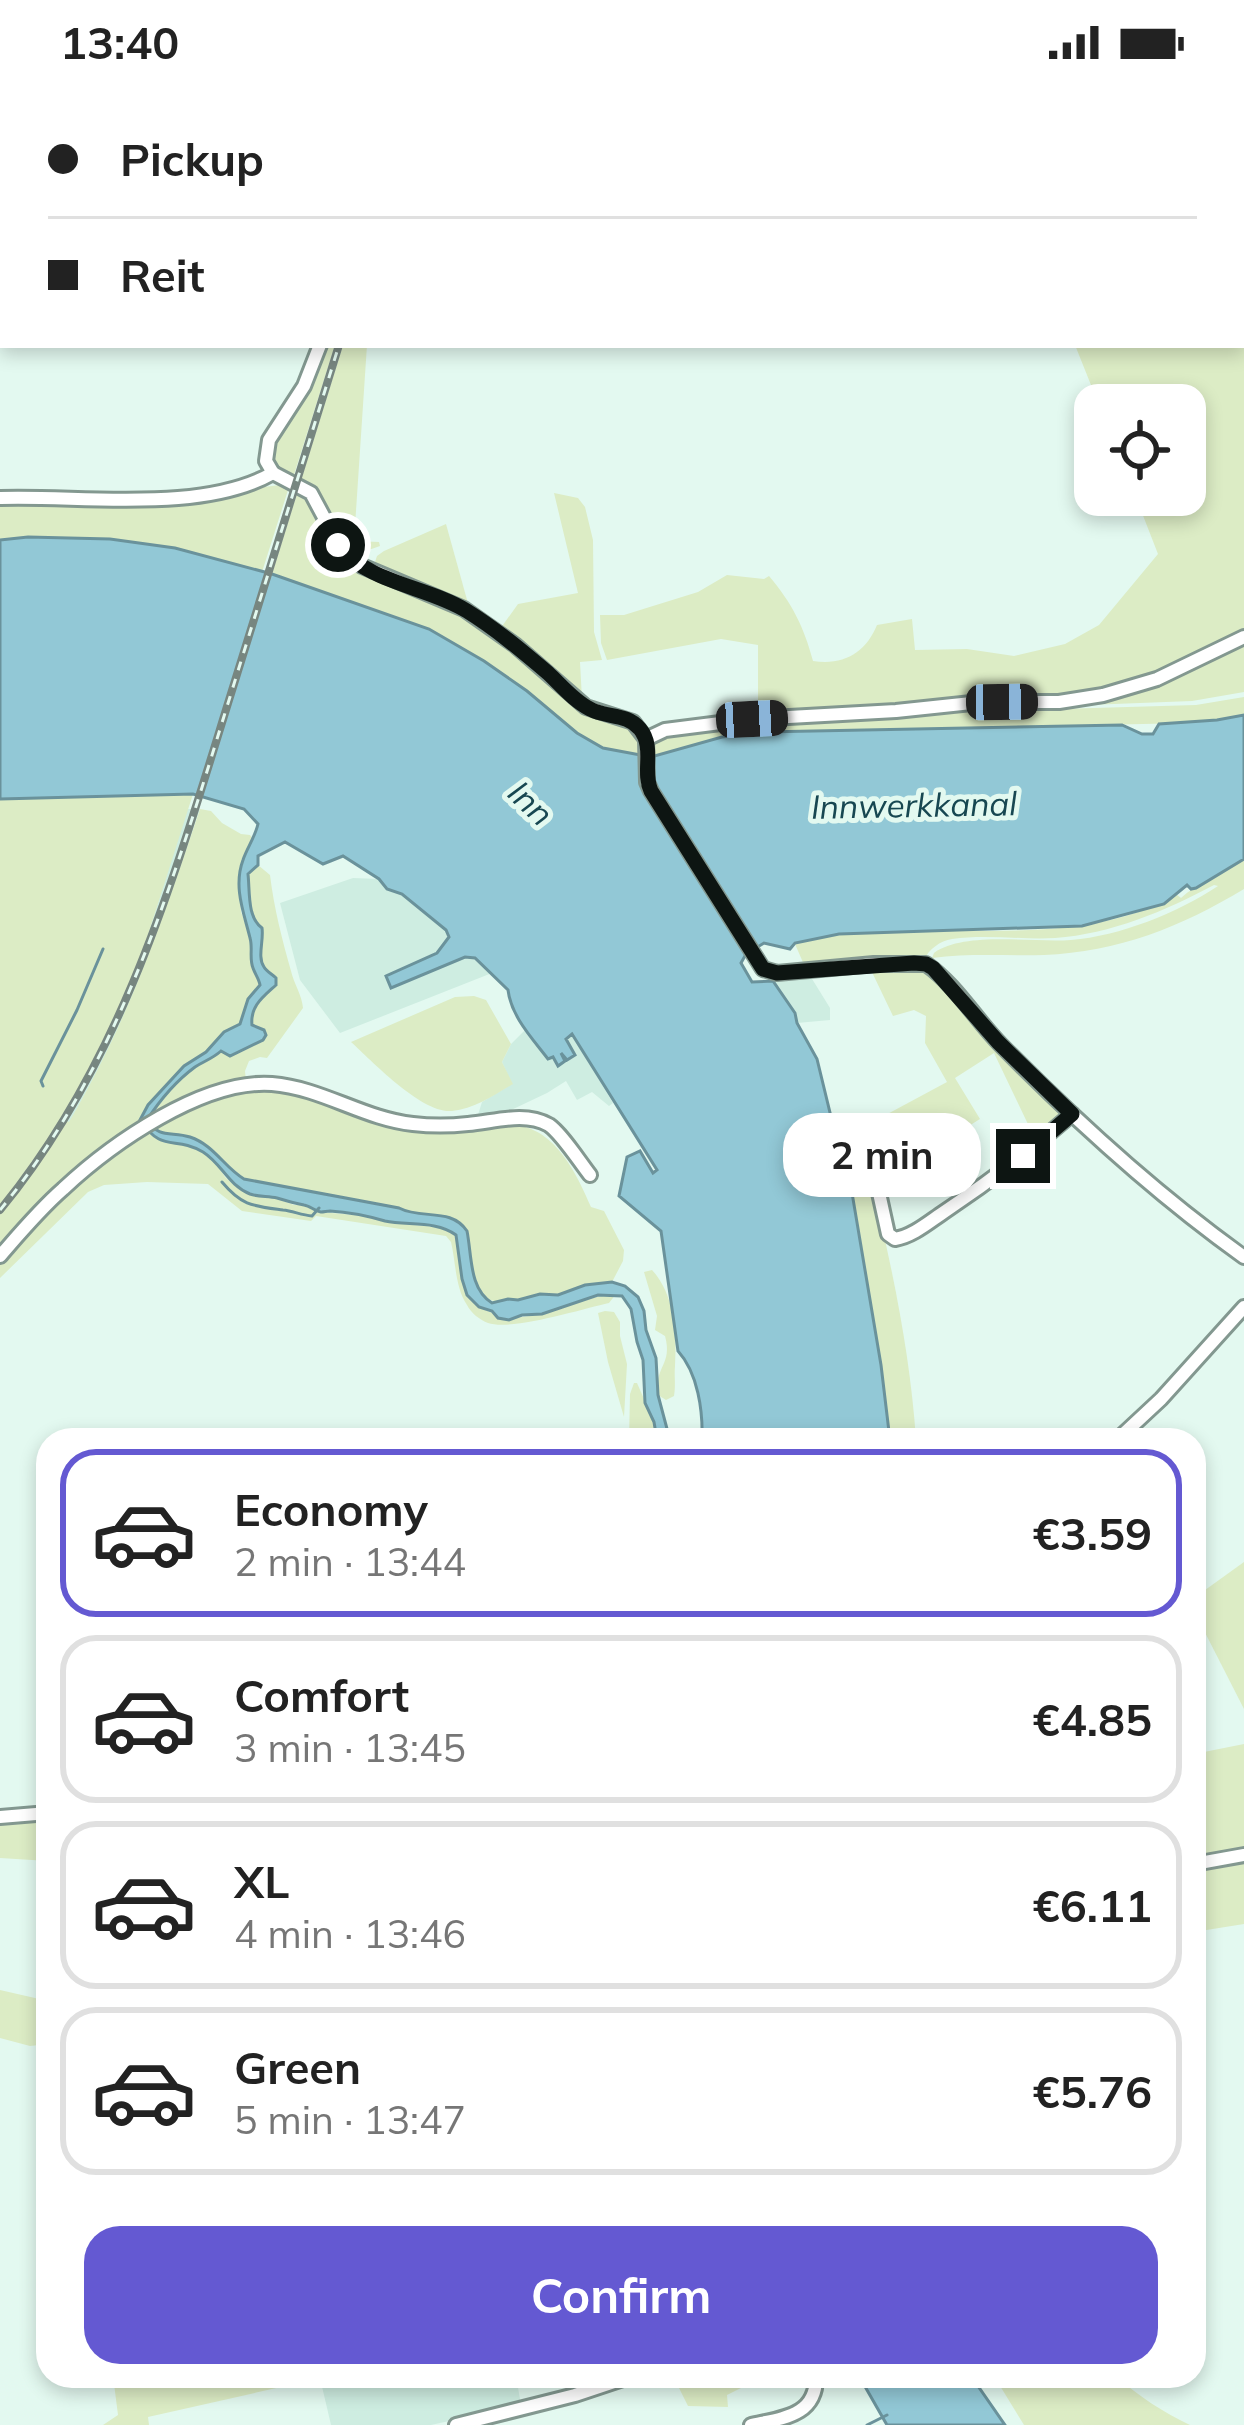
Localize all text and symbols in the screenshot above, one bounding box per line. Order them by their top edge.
text: 13:40 [60,14,179,70]
text: Pickup [120,131,264,187]
text: Reit [120,247,204,303]
map controls [1074,384,1206,516]
button: locate [1074,384,1206,516]
route start [311,518,365,572]
car [966,683,1038,721]
car [715,699,789,739]
water label: Inn [500,771,563,834]
water label: Innwerkkanal [811,782,1017,827]
callout: 2 min [783,1114,981,1198]
route end [996,1129,1050,1183]
text: 2 min [831,1130,933,1179]
icon: car [90,1479,198,1587]
text: Economy [234,1481,428,1537]
text: €3.59 [1033,1505,1152,1561]
text: 2 min · 13:44 [234,1537,466,1586]
icon: car [90,1665,198,1773]
text: Comfort [234,1667,409,1723]
text: €4.85 [1033,1691,1152,1747]
text: 3 min · 13:45 [234,1723,466,1772]
icon: car [90,1851,198,1959]
text: XL [234,1853,289,1909]
text: €6.11 [1033,1877,1152,1933]
text: 4 min · 13:46 [234,1909,466,1958]
icon: car [90,2037,198,2145]
text: Green [234,2039,361,2095]
text: €5.76 [1033,2063,1152,2119]
text: 5 min · 13:47 [234,2095,466,2144]
button: Confirm [84,2226,1158,2364]

